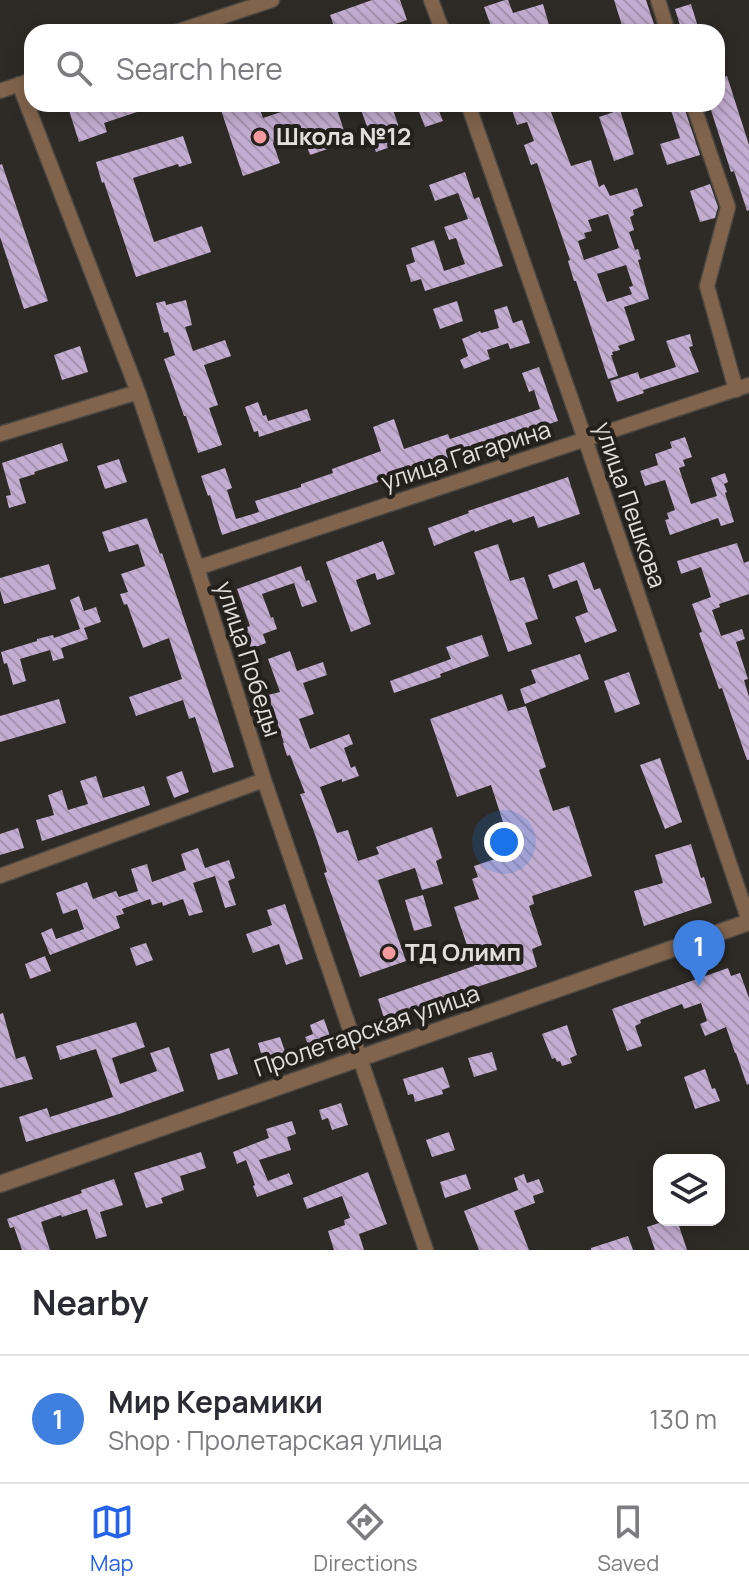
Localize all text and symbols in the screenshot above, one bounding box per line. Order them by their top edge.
search box [24,24,725,112]
icon: search [52,46,96,90]
text: Search here [116,48,283,89]
place label: Школа №12 [276,119,411,152]
marker: Школа №12 [251,128,269,146]
street label: улица Гагарина [377,412,555,498]
street label: улица Пешкова [588,417,675,592]
street label: улица Победы [209,576,290,741]
your location [484,822,524,862]
pin: 1 [673,920,725,986]
place label: ТД Олимп [405,935,521,968]
marker: ТД Олимп [380,944,398,962]
street label: Пролетарская улица [249,976,484,1084]
map controls [653,1154,725,1226]
button: layers [653,1154,725,1226]
text: Nearby [32,1279,148,1325]
text: Мир Керамики [108,1381,323,1422]
text: 1 [52,1401,64,1437]
text: 130 m [649,1401,717,1437]
text: Shop · Пролетарская улица [108,1422,443,1458]
tab: Map [90,1500,134,1578]
tab: Directions [313,1500,418,1578]
tab: Saved [597,1500,659,1578]

